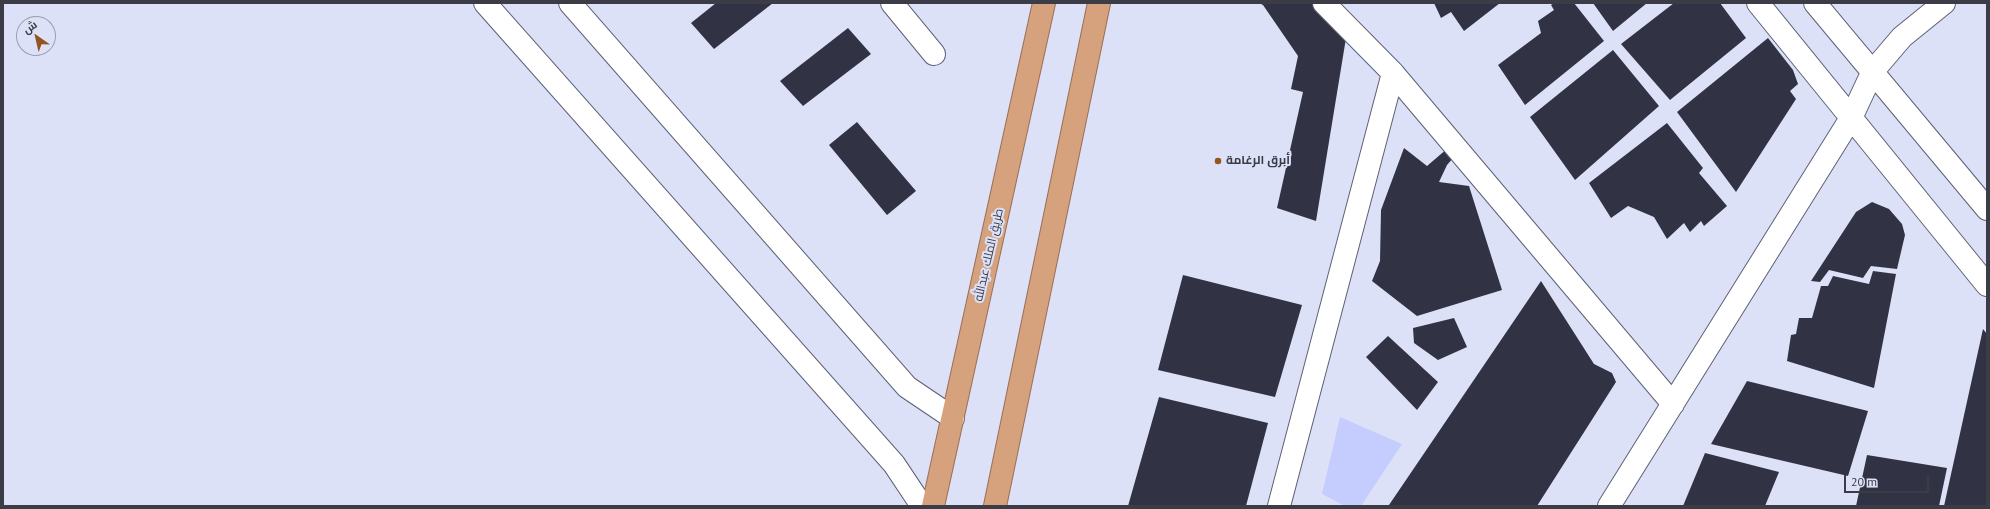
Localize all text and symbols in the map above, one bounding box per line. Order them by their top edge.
north arrow [16,16,56,56]
text: ش [20,17,40,37]
place label: أبرق الرغامة [1226,154,1290,168]
marker: أبرق الرغامة [1213,156,1223,166]
street label: طريق الملك عبدالله [971,207,1007,303]
scale bar [1846,467,1931,493]
text: 20 m [1851,474,1877,489]

